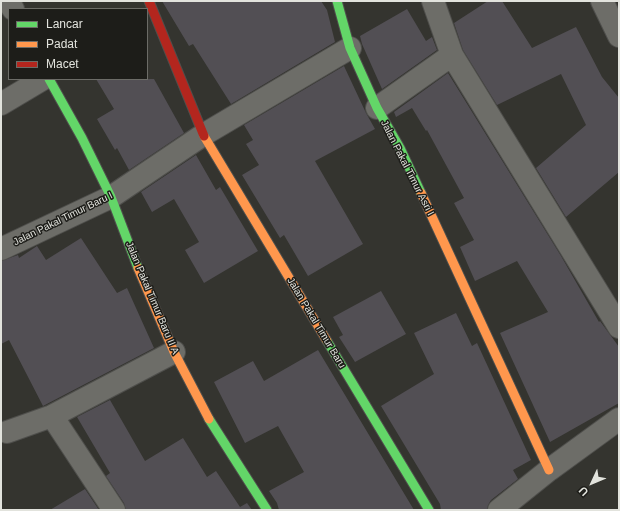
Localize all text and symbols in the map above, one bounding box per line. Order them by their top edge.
legend [8,8,148,80]
text: Lancar [46,17,83,31]
text: Padat [46,37,77,51]
text: Macet [46,57,79,71]
street label: Jalan Pakal Timur Asri I [378,118,436,218]
street label: Jalan Pakal Timur Baru I [11,190,115,248]
street label: Jalan Pakal Timur Baru II A [123,240,181,356]
street label: Jalan Pakal Timur Baru [284,276,348,370]
north arrow [572,463,612,503]
text: U [576,484,590,498]

